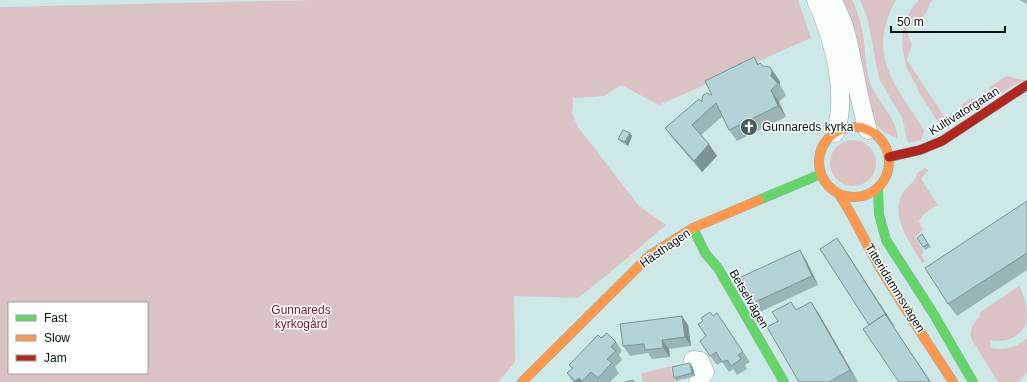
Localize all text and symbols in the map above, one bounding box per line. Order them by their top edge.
scale bar [891,8,1005,34]
text: 50 m [897,15,924,29]
street label: Kultivatorgatan [926,84,1002,138]
church icon: Gunnareds kyrka [739,117,759,137]
place label: Gunnareds kyrka [762,120,854,134]
street label: Hästhagen [637,226,693,270]
street label: Titteridammsvägen [862,241,928,335]
street label: Betselvägen [726,267,772,331]
legend [8,302,148,374]
park label: Gunnareds kyrkogård [271,303,331,331]
text: Fast [44,311,68,325]
text: Slow [44,331,70,345]
text: Jam [44,351,67,365]

